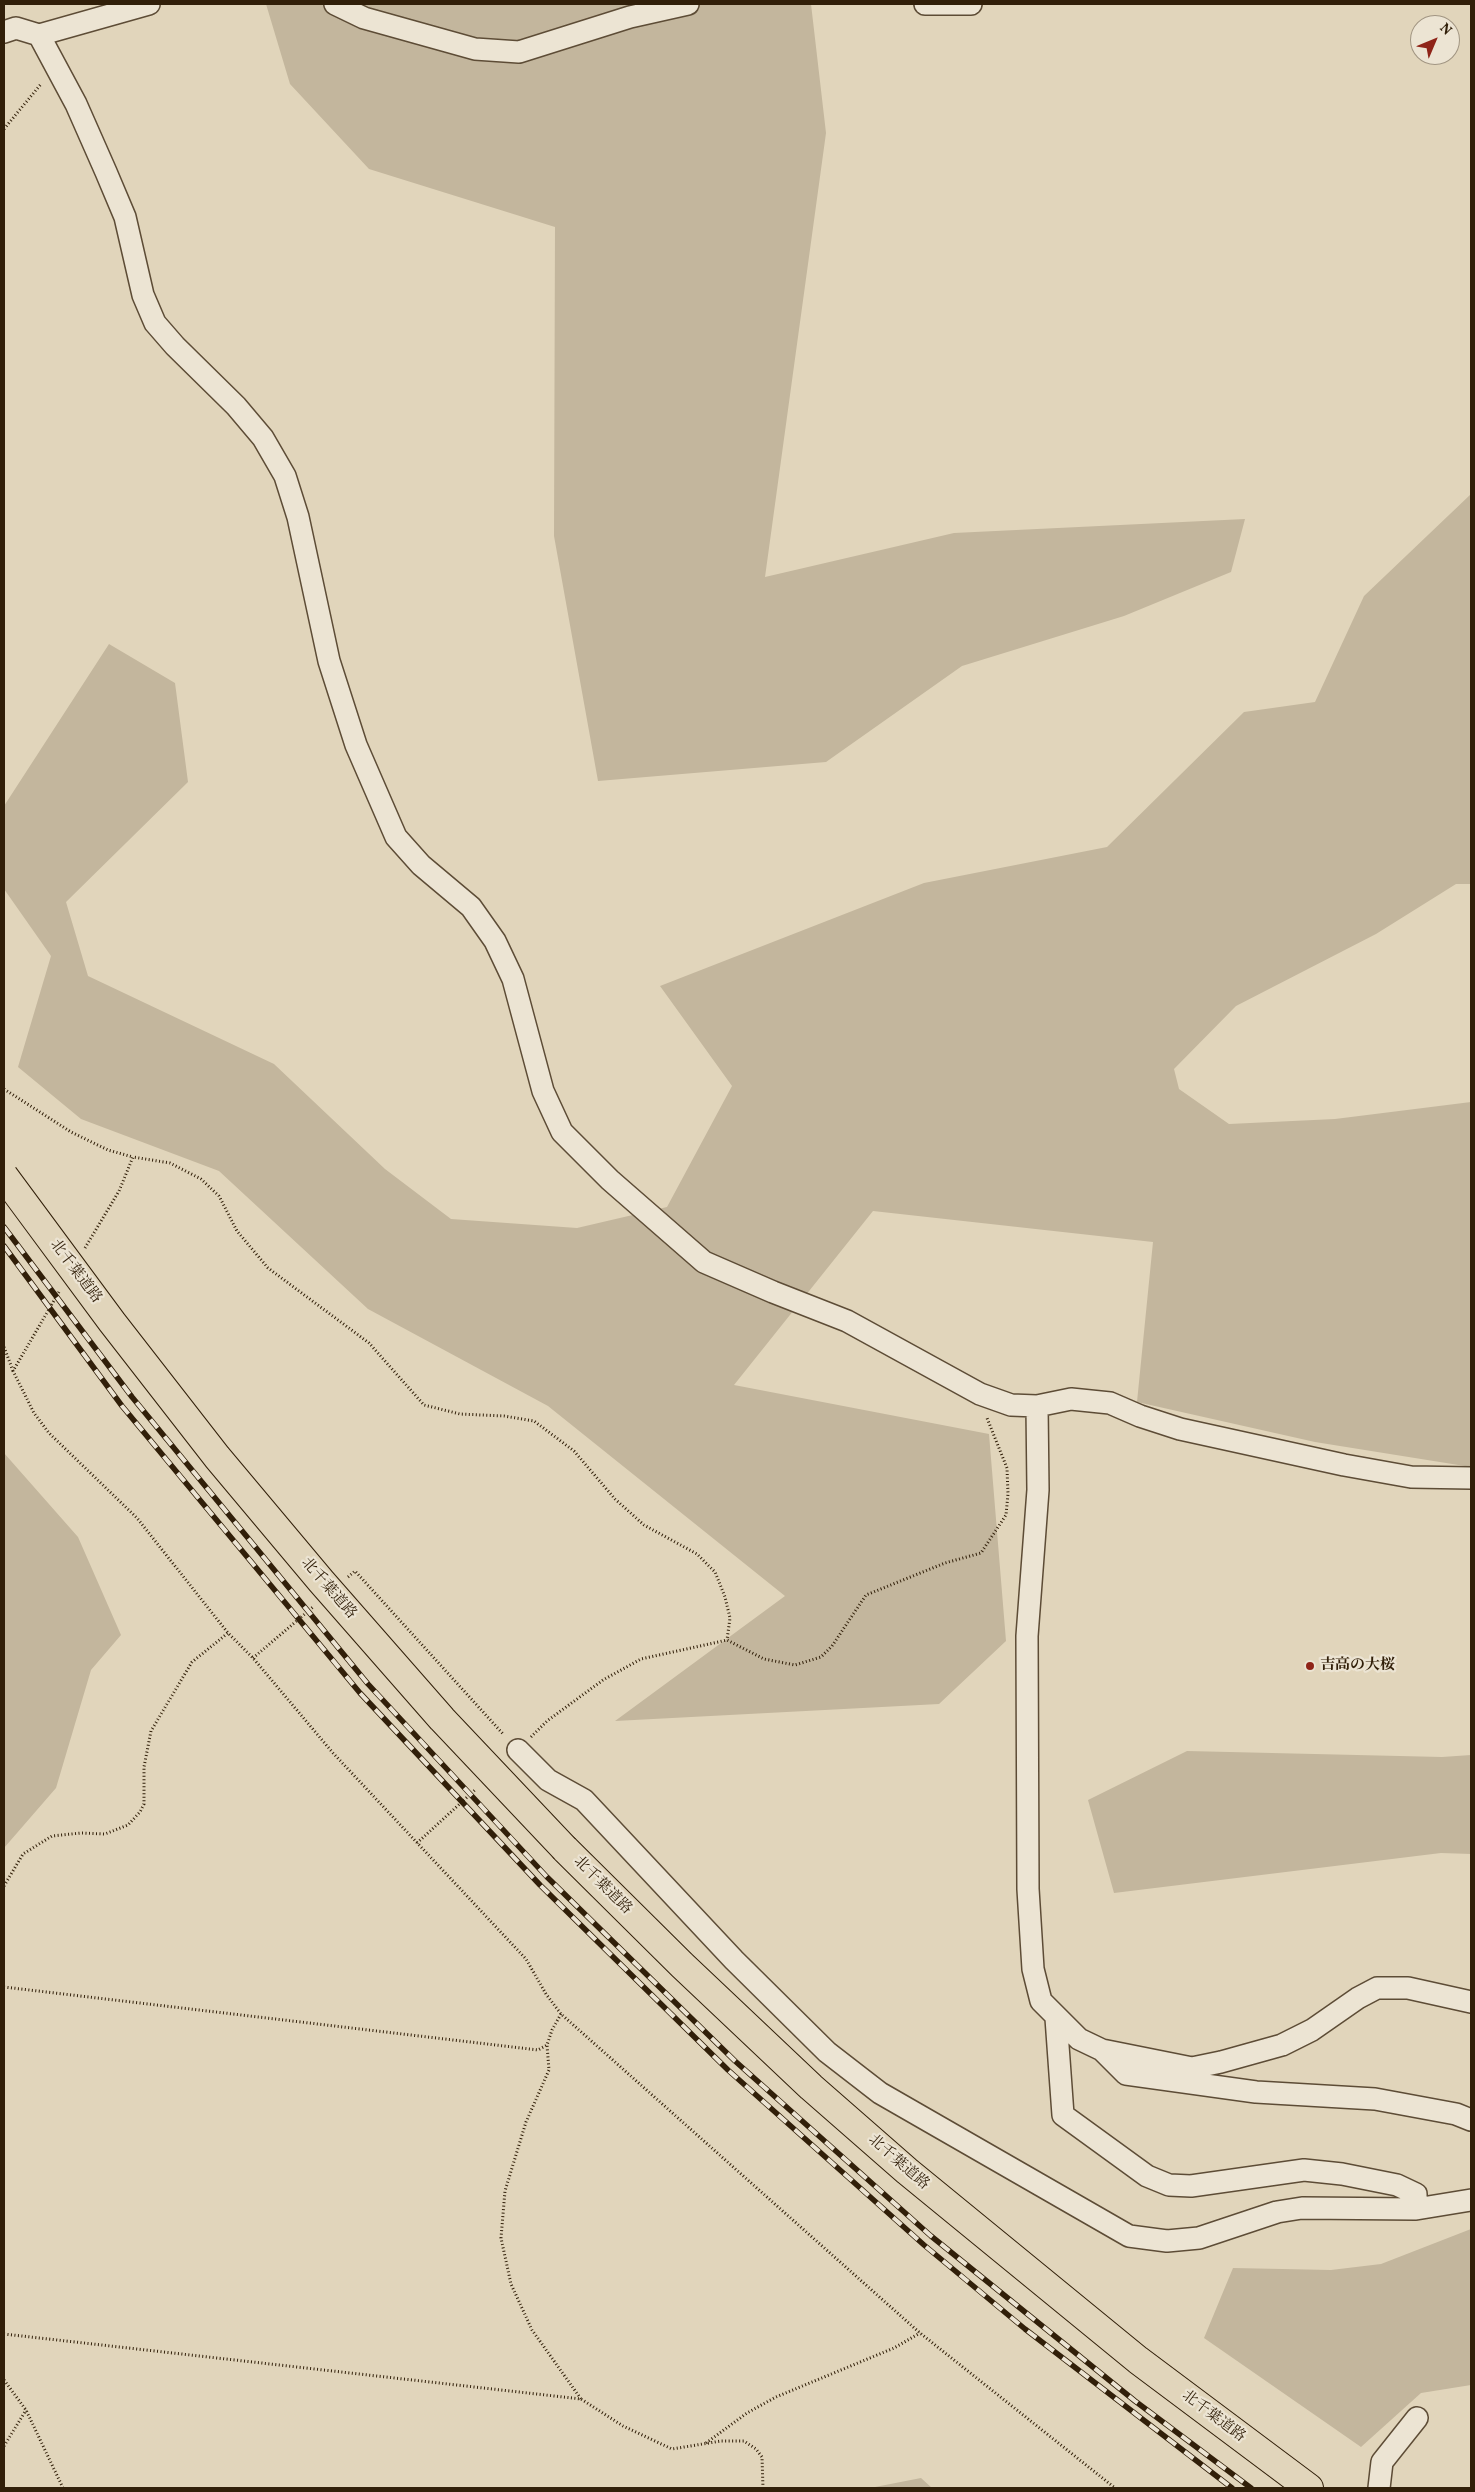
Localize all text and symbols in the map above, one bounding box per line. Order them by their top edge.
north arrow [1410,15,1460,65]
text: N [1435,19,1456,40]
street label: 北千葉道路 [45,1237,105,1307]
street label: 北千葉道路 [297,1555,359,1623]
place label: 吉高の大桜 [1320,1657,1395,1675]
marker: 吉高の大桜 [1304,1660,1316,1672]
street label: 北千葉道路 [569,1853,635,1919]
street label: 北千葉道路 [864,2132,932,2194]
street label: 北千葉道路 [1178,2387,1248,2447]

